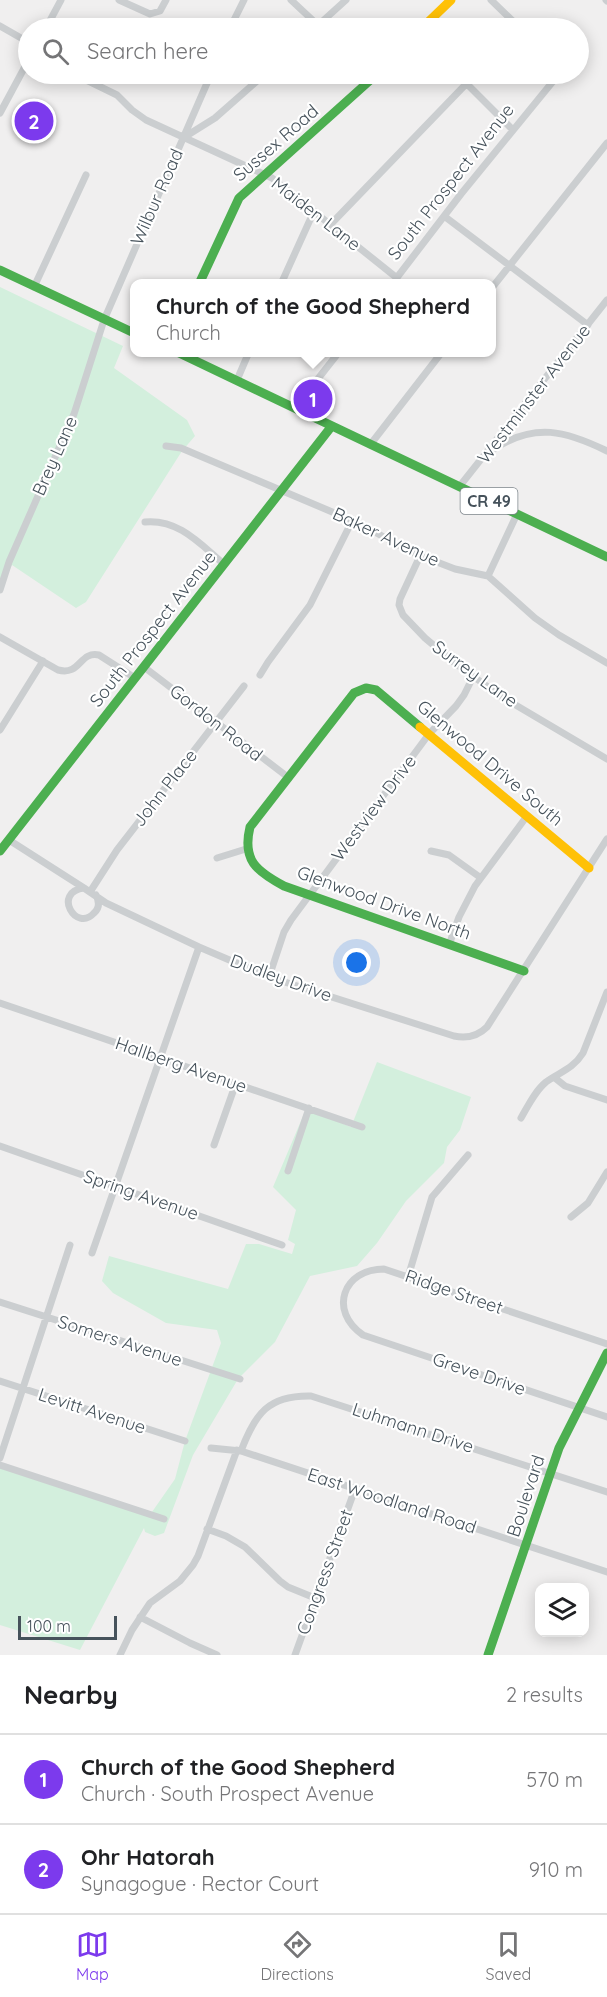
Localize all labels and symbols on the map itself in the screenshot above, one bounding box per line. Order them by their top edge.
pin: 2 [15,98,54,144]
street label: Sussex Road [228,99,323,186]
street label: South Prospect Avenue [382,99,519,264]
street label: Wilbur Road [125,145,188,249]
street label: Maiden Lane [267,172,366,256]
street label: Westminster Avenue [472,319,595,468]
pin: 1 [294,376,332,422]
street label: Brey Lane [27,413,82,499]
road number: CR 49 [460,488,518,514]
street label: Baker Avenue [329,502,443,571]
street label: South Prospect Avenue [84,546,221,711]
street label: Surrey Lane [428,635,523,712]
street label: Gordon Road [165,679,267,766]
street label: Glenwood Drive South [412,695,568,831]
street label: John Place [127,744,202,831]
street label: Westview Drive [326,750,421,865]
street label: Glenwood Drive North [294,860,474,945]
street label: Dudley Drive [227,948,335,1007]
your location [342,948,371,977]
street label: Hallberg Avenue [112,1031,250,1098]
street label: Spring Avenue [81,1164,202,1225]
street label: Ridge Street [402,1264,506,1319]
street label: Somers Avenue [55,1310,185,1371]
street label: Greve Drive [430,1347,529,1400]
street label: Levitt Avenue [35,1382,149,1439]
street label: Luhmann Drive [349,1397,477,1458]
street label: Boulevard [501,1452,550,1540]
street label: East Woodland Road [305,1462,480,1539]
street label: Congress Street [291,1506,358,1638]
scale bar [18,1613,117,1640]

